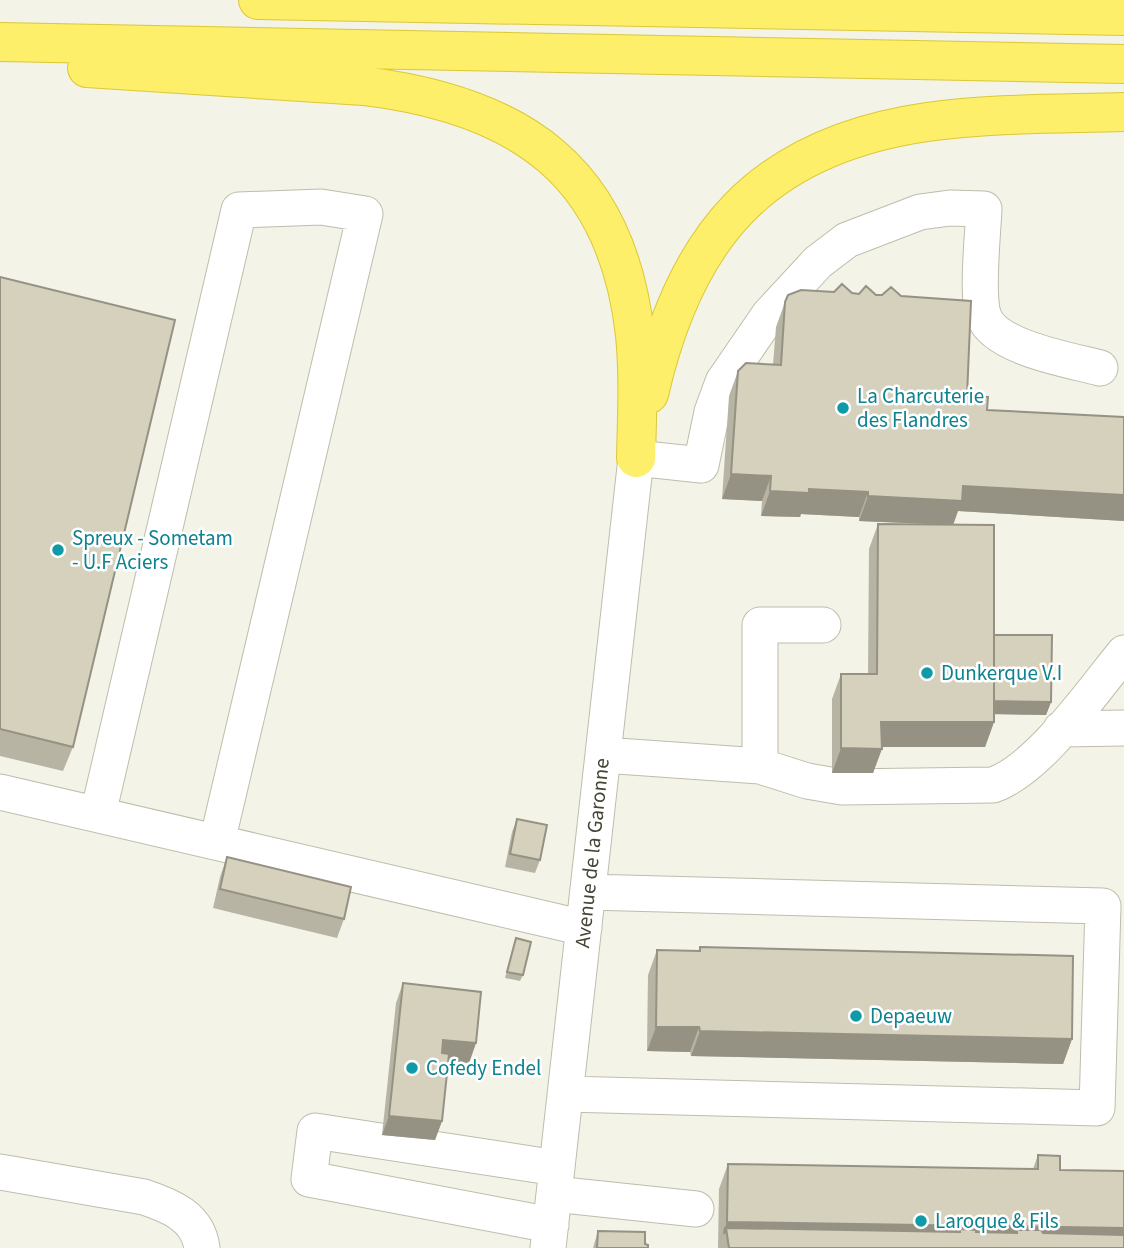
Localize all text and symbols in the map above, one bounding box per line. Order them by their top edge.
place label: La Charcuterie des Flandres [857,381,984,435]
marker: La Charcuterie des Flandres [835,400,851,416]
place label: Spreux - Sometam - U.F Aciers [72,523,233,577]
marker: Spreux - Sometam - U.F Aciers [50,542,66,558]
place label: Dunkerque V.I [941,658,1062,688]
marker: Dunkerque V.I [919,665,935,681]
street label: Avenue de la Garonne [567,757,617,949]
place label: Depaeuw [870,1001,952,1031]
marker: Depaeuw [848,1008,864,1024]
place label: Cofedy Endel [426,1053,541,1083]
marker: Cofedy Endel [404,1060,420,1076]
place label: Laroque & Fils [935,1206,1059,1236]
marker: Laroque & Fils [913,1213,929,1229]

